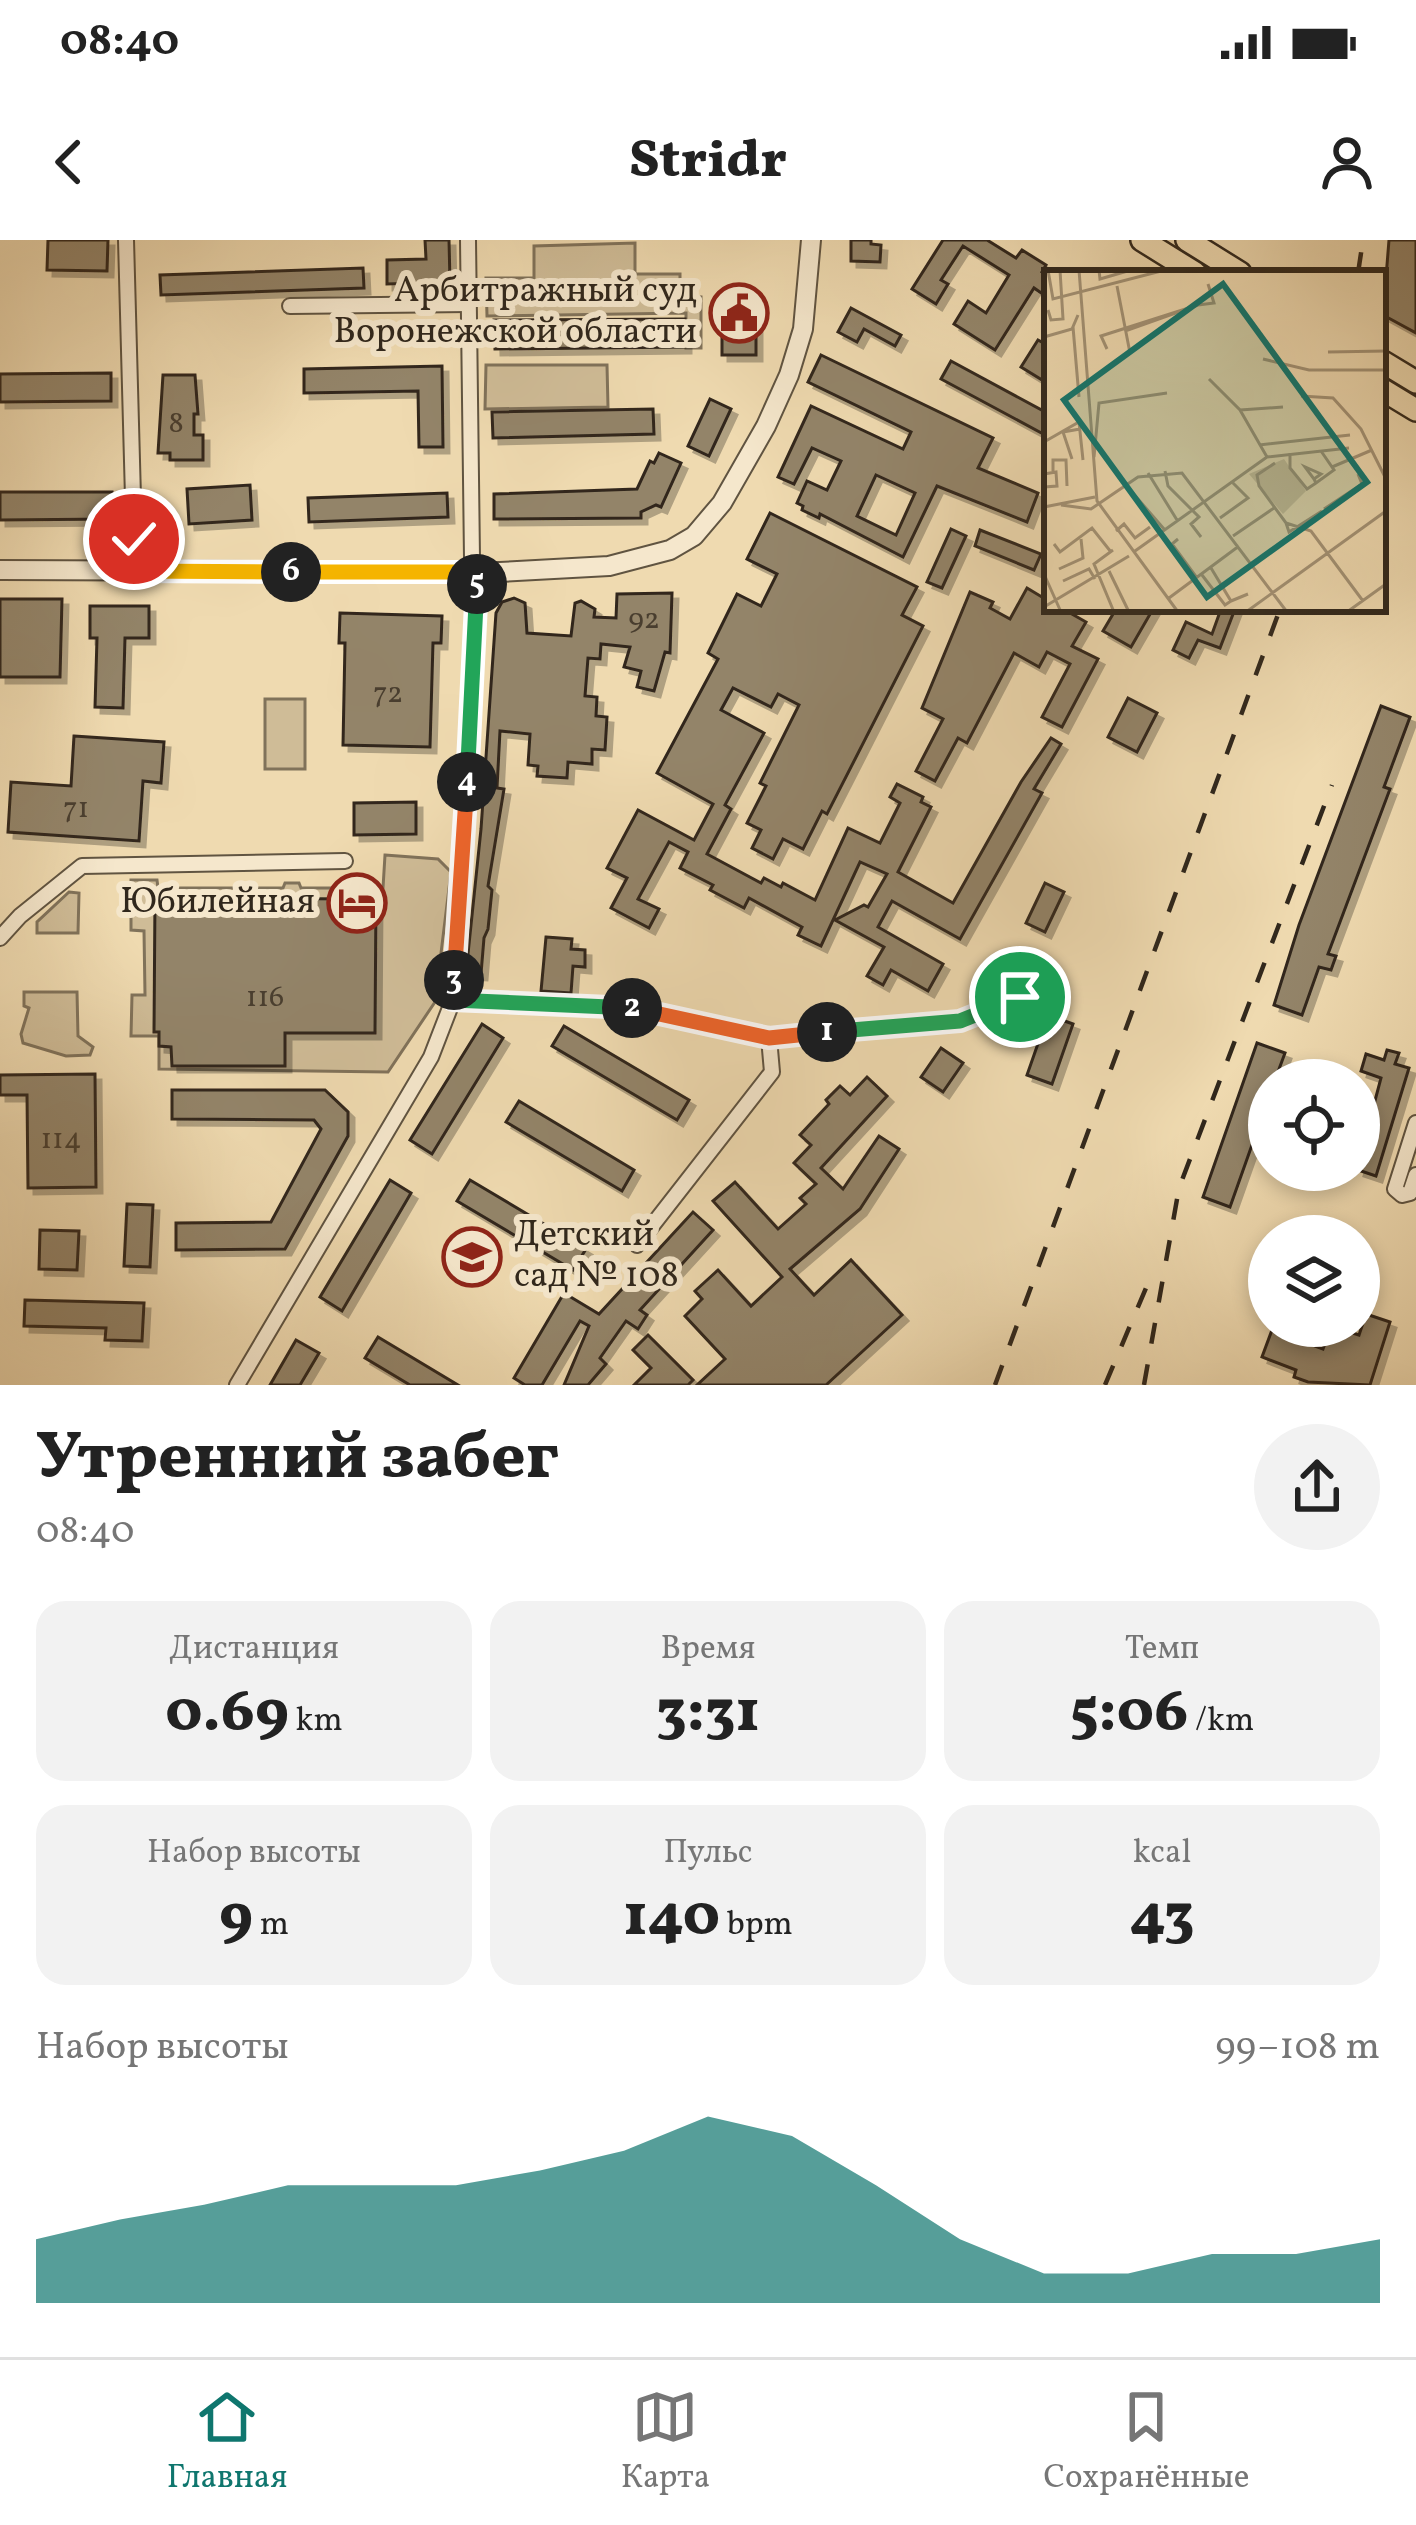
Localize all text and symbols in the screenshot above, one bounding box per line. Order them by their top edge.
text: 08:40 [60,11,179,74]
text: Stridr [629,125,787,200]
icon: back [36,129,102,195]
icon: person [1314,129,1380,195]
place label: Арбитражный суд Воронежской области [334,267,697,358]
inset map [1044,270,1386,612]
public building icon: Арбитражный суд Воронежской области [708,282,770,344]
house number: 8 [168,403,184,445]
pin [83,488,185,590]
icon: check [101,506,167,572]
pin: 6 [261,542,321,602]
text: 6 [282,549,300,595]
pin: 5 [447,554,507,614]
text: 5 [469,561,485,607]
house number: 92 [628,599,660,641]
house number: 72 [373,673,403,715]
pin: 4 [437,752,497,812]
text: 4 [457,759,477,805]
house number: 71 [63,788,89,830]
hotel icon: Юбилейная [326,872,388,934]
place label: Юбилейная [120,878,315,928]
pin [969,946,1071,1048]
pin: 3 [424,950,484,1010]
text: 3 [446,957,462,1003]
icon: arrive [987,964,1053,1030]
house number: 116 [246,977,284,1019]
pin: 2 [602,978,662,1038]
text: 2 [623,985,641,1031]
pin: 1 [797,1002,857,1062]
text: 1 [820,1009,834,1055]
map controls [1248,1059,1380,1347]
button: locate [1248,1059,1380,1191]
house number: 114 [40,1119,82,1161]
place label: Детский сад № 108 [514,1211,679,1302]
button: layers [1248,1215,1380,1347]
school or university icon: Детский сад № 108 [441,1226,503,1288]
text: Утренний забег [36,1414,559,1506]
button: share [1254,1424,1380,1550]
text: 08:40 [36,1505,134,1559]
text: Дистанция [169,1627,339,1673]
text: Время [661,1627,755,1673]
text: Темп [1125,1627,1199,1673]
text: 0.69 [165,1673,289,1756]
text: 3:31 [656,1673,760,1756]
text: 5:06 [1070,1673,1188,1756]
text: km [289,1699,343,1745]
text: /km [1188,1699,1254,1745]
text: Набор высоты [147,1831,361,1877]
text: Пульс [663,1831,753,1877]
text: kcal [1133,1831,1191,1877]
text: 9 [219,1877,253,1960]
text: 140 [623,1877,720,1960]
text: 43 [1130,1877,1194,1960]
text: m [253,1903,289,1949]
text: bpm [720,1903,793,1949]
text: Набор высоты [36,2021,289,2075]
text: 99–108 m [1215,2021,1380,2075]
tab: Главная [167,2384,287,2502]
tab: Карта [621,2384,710,2502]
tab: Сохранённые [1043,2384,1249,2502]

